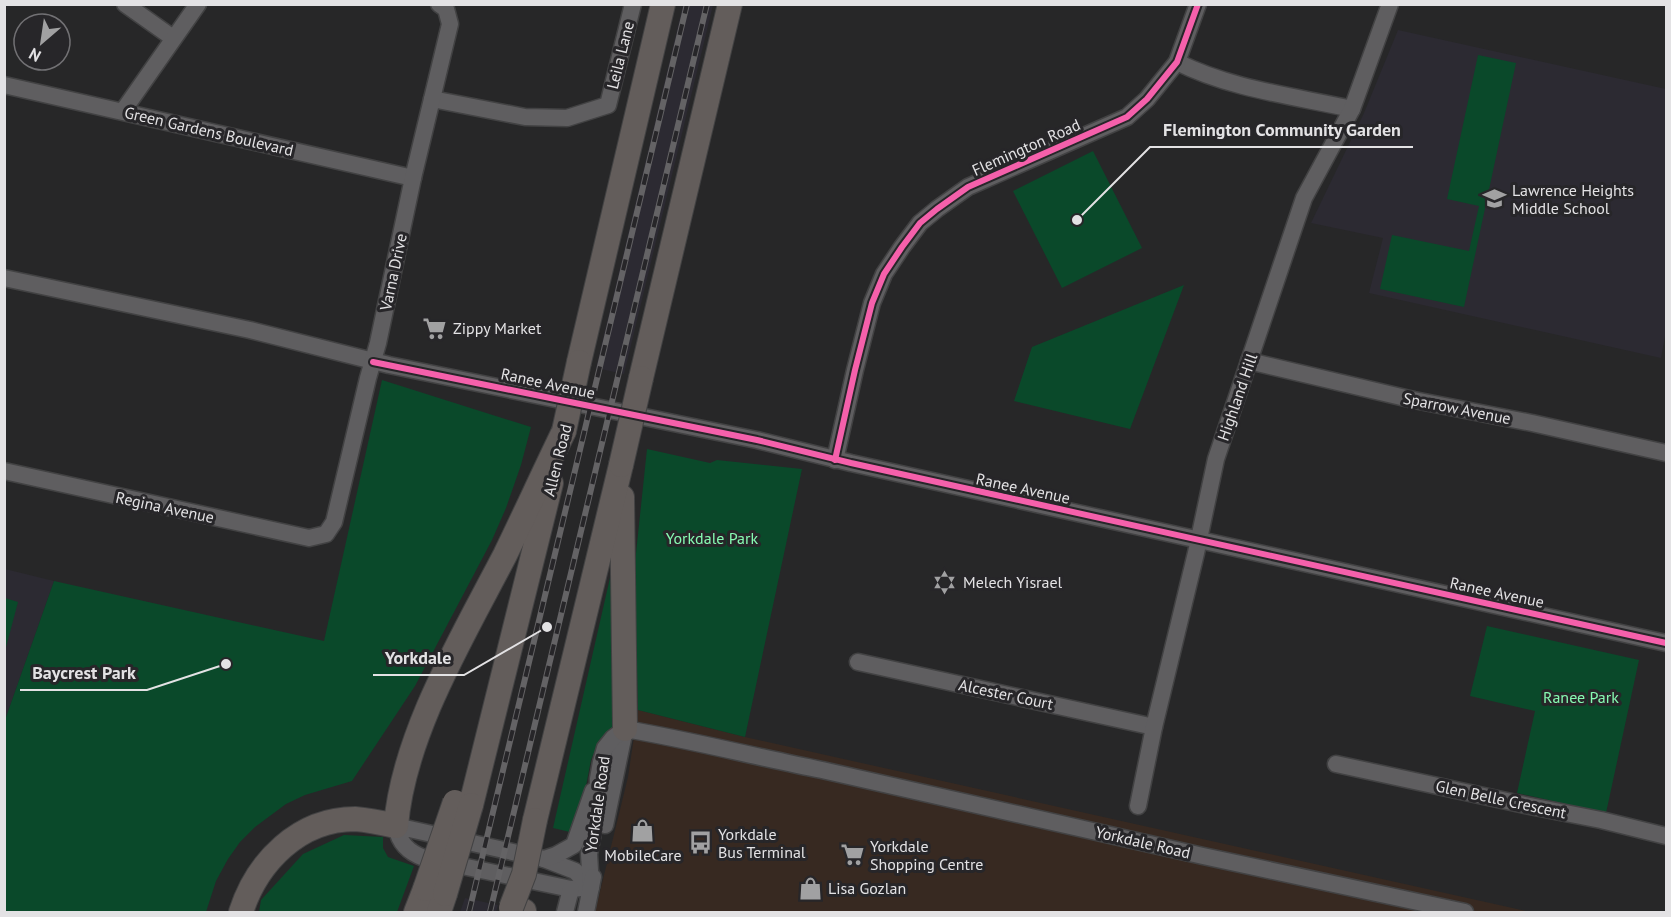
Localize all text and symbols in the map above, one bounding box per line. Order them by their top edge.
north arrow [12,12,72,72]
street label: Leila Lane [602,19,638,91]
text: N [25,44,44,66]
street label: Green Gardens Boulevard [123,102,295,160]
callout: Flemington Community Garden [1150,111,1413,147]
street label: Flemington Road [969,114,1083,180]
text: Flemington Community Garden [1163,118,1401,141]
place label: Lawrence Heights Middle School [1512,180,1634,218]
school or university icon: Lawrence Heights Middle School [1481,186,1507,212]
street label: Varna Drive [375,232,411,313]
supermarket icon: Zippy Market [422,315,448,341]
place label: Zippy Market [453,318,542,338]
street label: Highland Hill [1213,350,1261,443]
street label: Ranee Avenue [499,363,597,403]
street label: Sparrow Avenue [1401,388,1513,428]
street label: Allen Road [538,422,576,498]
street label: Ranee Avenue [974,468,1072,508]
street label: Regina Avenue [114,487,216,527]
park label: Yorkdale Park [666,528,758,548]
synagogue icon: Melech Yisrael [932,569,958,595]
place label: Melech Yisrael [963,572,1063,592]
street label: Ranee Avenue [1448,572,1546,612]
callout: Yorkdale [373,639,464,675]
text: Yorkdale [384,646,451,669]
callout: Baycrest Park [20,654,147,690]
text: Baycrest Park [32,661,136,684]
street label: Alcester Court [957,674,1056,714]
park label: Ranee Park [1543,687,1619,707]
street label: Yorkdale Road [580,755,614,853]
street label: Glen Belle Crescent [1434,775,1569,823]
shop icon: MobileCare [630,817,656,843]
street label: Yorkdale Road [1094,821,1192,863]
place label: Yorkdale Bus Terminal [718,824,806,862]
bus stop icon: Yorkdale Bus Terminal [687,830,713,856]
place label: Yorkdale Shopping Centre [870,836,984,874]
supermarket icon: Yorkdale Shopping Centre [839,842,865,868]
place label: MobileCare [604,845,682,865]
shop icon: Lisa Gozlan [797,875,823,901]
place label: Lisa Gozlan [828,878,906,898]

